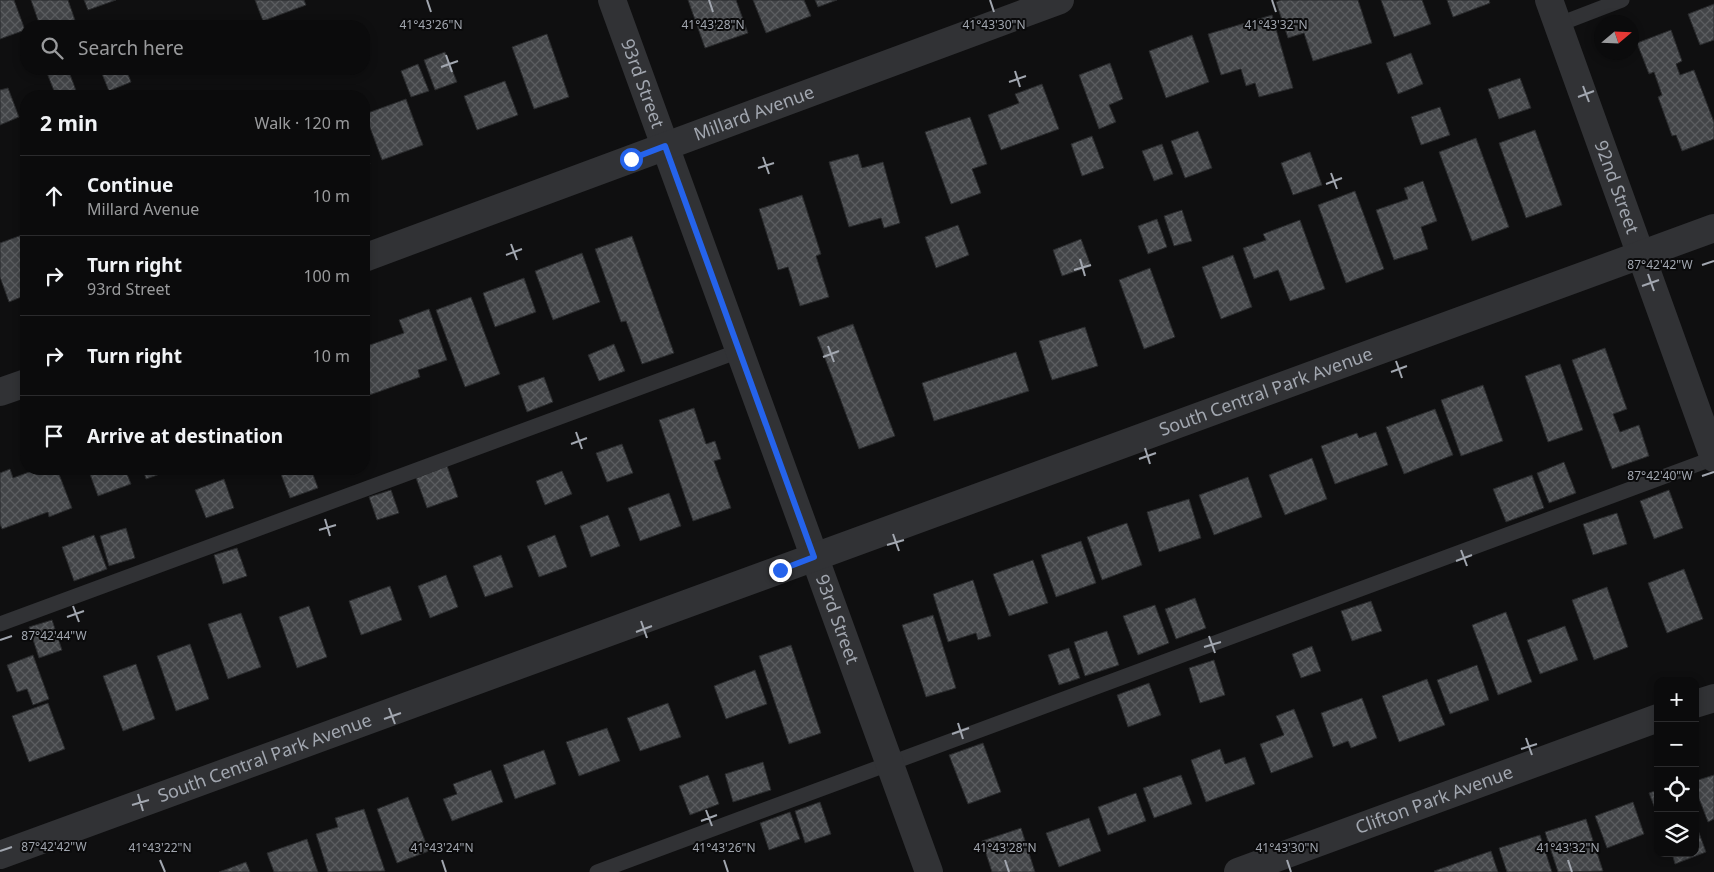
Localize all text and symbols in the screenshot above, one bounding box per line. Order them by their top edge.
north arrow [1594,15,1639,60]
text: 41°43'26"N [399,16,463,33]
text: 41°43'28"N [681,16,745,33]
text: 41°43'30"N [962,16,1026,33]
text: 41°43'32"N [1244,16,1308,33]
search box [20,20,370,75]
icon: search [38,34,66,62]
text: Search here [78,35,184,61]
street label: 93rd Street [616,35,671,132]
street label: Millard Avenue [690,79,817,146]
text: 2 min [40,109,98,137]
text: Walk · 120 m [255,112,350,134]
street label: 92nd Street [1590,137,1645,237]
route start [620,148,643,171]
text: Continue [87,172,173,198]
icon: ahead [40,182,68,210]
text: 10 m [313,185,350,207]
text: Millard Avenue [87,198,199,220]
text: Turn right [87,252,182,278]
text: 87°42'42"W [1627,256,1693,273]
icon: right [40,262,68,290]
text: 100 m [303,265,350,287]
text: 93rd Street [87,278,170,300]
street label: South Central Park Avenue [1155,341,1376,441]
icon: right [40,342,68,370]
text: Turn right [87,343,182,369]
text: 10 m [313,345,350,367]
icon: arrive [40,422,68,450]
text: Arrive at destination [87,423,283,449]
text: 87°42'40"W [1627,467,1693,484]
route end [769,559,792,582]
street label: 93rd Street [811,571,866,668]
text: 87°42'44"W [21,627,87,644]
map controls [1654,677,1699,857]
button: + [1654,677,1699,722]
street label: South Central Park Avenue [154,707,375,807]
button: − [1654,722,1699,767]
street label: Clifton Park Avenue [1352,759,1516,839]
button: locate [1654,767,1699,812]
button: layers [1654,812,1699,857]
text: 87°42'42"W [21,838,87,855]
text: 41°43'22"N [128,839,192,856]
text: 41°43'24"N [410,839,474,856]
text: 41°43'26"N [692,839,756,856]
text: 41°43'28"N [973,839,1037,856]
text: 41°43'30"N [1255,839,1319,856]
text: 41°43'32"N [1536,839,1600,856]

